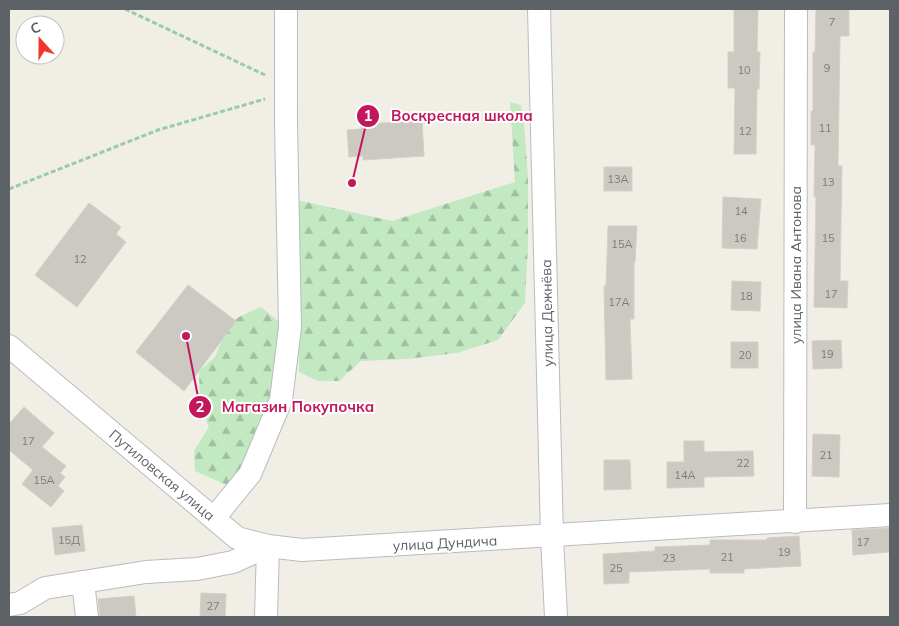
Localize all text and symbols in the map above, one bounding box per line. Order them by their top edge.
north arrow [15,15,65,65]
house number: 7 [829,15,835,29]
text: С [28,18,43,38]
house number: 9 [824,61,830,75]
house number: 10 [737,63,751,77]
callout: Воскресная школа [356,101,542,131]
text: 1 [363,106,373,125]
text: Воскресная школа [391,106,533,125]
house number: 11 [818,121,832,135]
house number: 12 [738,124,752,138]
house number: 13А [607,172,629,186]
house number: 13 [821,175,835,189]
street label: улица Ивана Антонова [787,186,805,344]
house number: 14 [734,204,748,218]
house number: 16 [733,231,747,245]
house number: 15 [821,231,835,245]
house number: 15А [611,237,633,251]
house number: 12 [73,252,87,266]
street label: улица Дежнёва [537,259,557,367]
house number: 17 [824,287,838,301]
house number: 18 [739,289,753,303]
house number: 17А [608,295,630,309]
house number: 19 [820,347,834,361]
house number: 20 [738,348,752,362]
callout: Магазин Покупочка [187,392,384,422]
text: 2 [195,397,205,416]
text: Магазин Покупочка [222,397,374,416]
street label: Путиловская улица [105,426,219,524]
house number: 17 [21,434,35,448]
house number: 21 [819,448,833,462]
house number: 22 [736,456,750,470]
house number: 14А [674,468,696,482]
house number: 15А [33,473,55,487]
street label: улица Дундича [392,531,498,555]
house number: 15Д [58,533,80,547]
house number: 17 [856,535,870,549]
house number: 19 [777,545,791,559]
house number: 21 [720,550,734,564]
house number: 23 [662,551,676,565]
house number: 25 [609,561,623,575]
house number: 27 [206,599,220,613]

